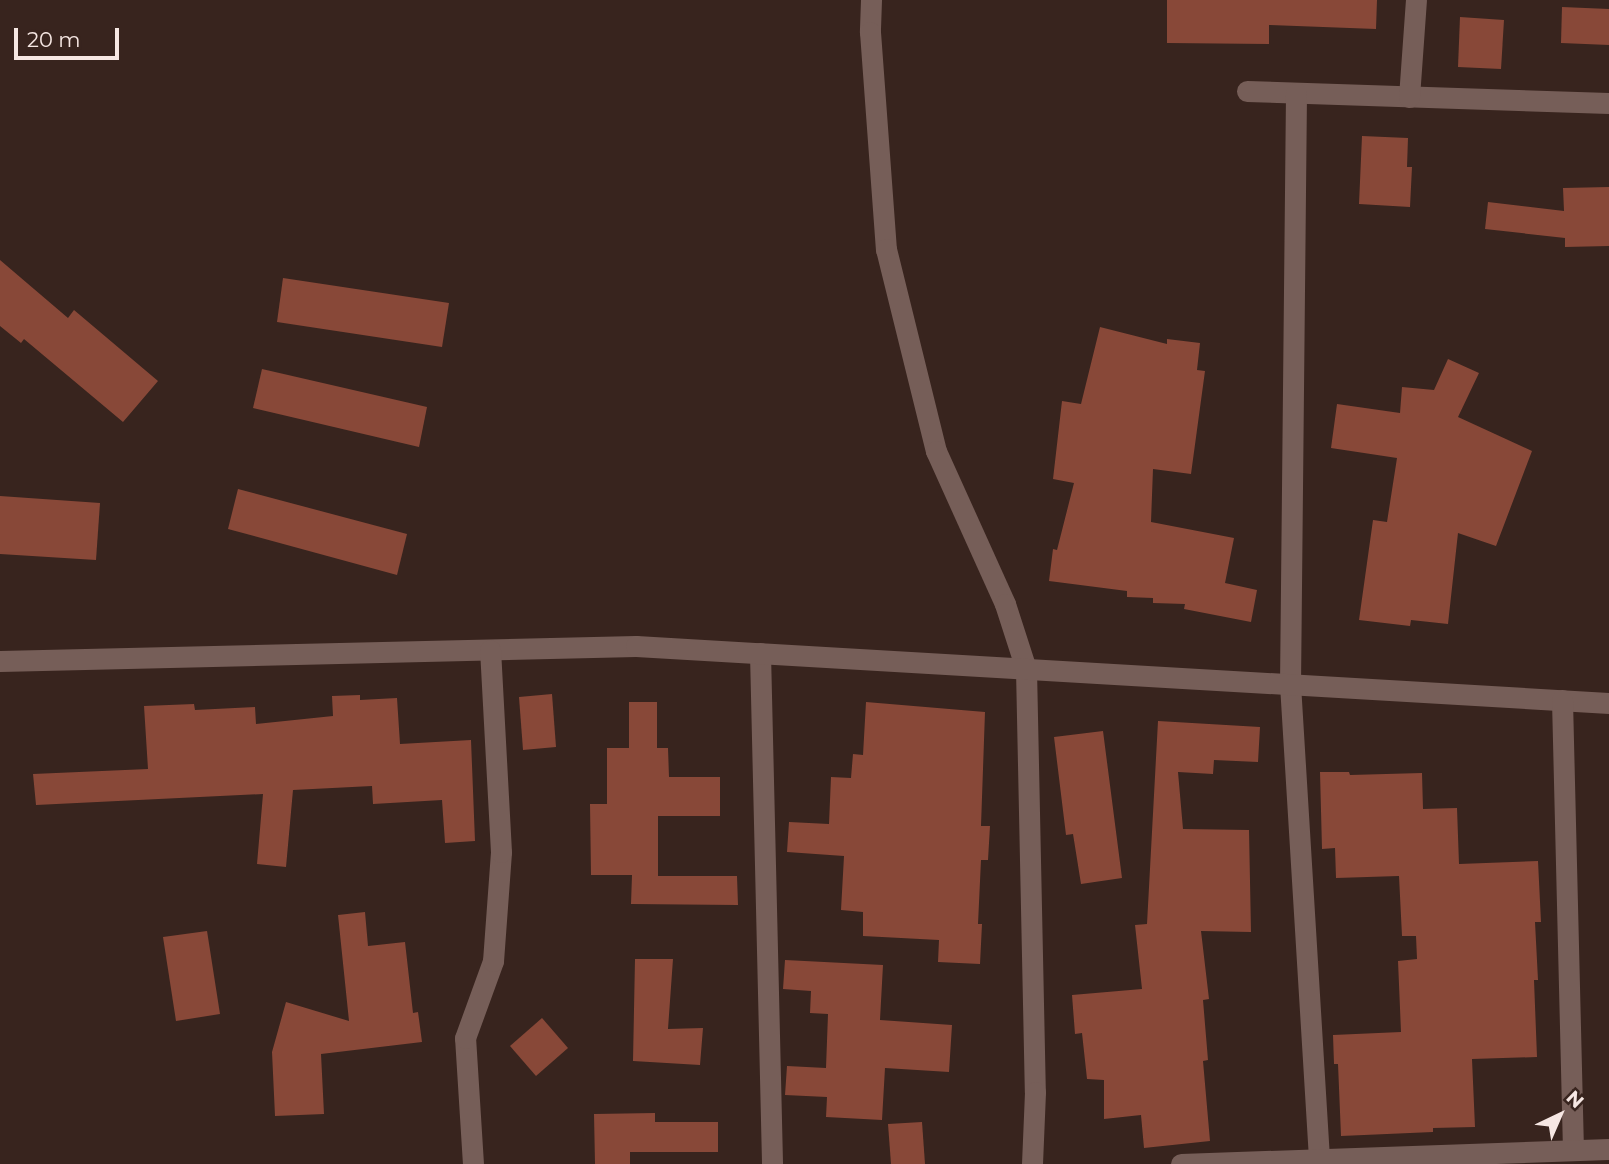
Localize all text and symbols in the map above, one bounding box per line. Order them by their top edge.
scale bar [18,14,122,58]
text: 20 m [27,27,81,52]
north arrow [1525,1080,1595,1150]
text: N [1561,1086,1588,1113]

